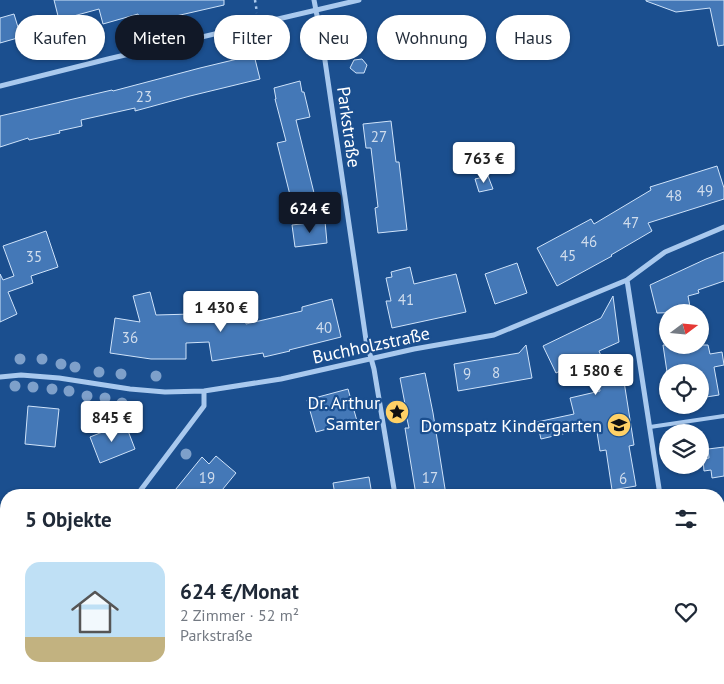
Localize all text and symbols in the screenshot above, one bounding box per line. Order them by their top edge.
chip: Kaufen [15,15,105,60]
chip: Mieten [115,15,204,60]
chip: Filter [214,15,290,60]
chip: Neu [300,15,367,60]
chip: Wohnung [377,15,486,60]
chip: Haus [496,15,570,60]
street label: Parkstraße [332,85,366,169]
house number: 23 [136,87,152,106]
house number: 27 [371,127,387,146]
pin: 763 € [449,142,519,184]
text: 763 € [464,148,504,168]
house number: 49 [697,181,713,200]
house number: 48 [666,186,682,205]
pin: 624 € [275,192,345,234]
text: 624 € [290,198,330,218]
house number: 47 [623,213,639,232]
house number: 46 [581,232,597,251]
house number: 45 [560,246,576,265]
house number: 35 [26,247,42,266]
pin: 1 430 € [175,290,267,333]
house number: 41 [398,290,414,309]
text: 1 430 € [194,297,248,317]
north arrow [659,304,709,354]
map controls [659,304,709,474]
house number: 40 [316,318,332,337]
street label: Buchholzstraße [310,321,432,369]
house number: 36 [122,328,138,347]
pin: 1 580 € [550,354,642,396]
text: 1 580 € [569,360,623,380]
house number: 8 [492,363,500,382]
house number: 9 [463,364,471,383]
button: locate [659,364,709,414]
place label: Dr. Arthur Samter [308,391,380,435]
place icon: Dr. Arthur Samter [384,399,410,425]
pin: 845 € [77,400,147,443]
text: 845 € [92,407,132,427]
school or university icon: Domspatz Kindergarten [606,412,632,438]
place label: Domspatz Kindergarten [421,414,602,437]
button: layers [659,424,709,474]
house number: 19 [199,468,215,487]
house number: 17 [422,468,438,487]
house number: 6 [619,469,627,488]
icon: filters [672,505,700,533]
text: 5 Objekte [25,506,112,533]
text: 624 €/Monat [180,578,299,605]
icon: home [65,582,125,642]
icon: heart [672,598,700,626]
text: 2 Zimmer · 52 m² [180,605,299,625]
text: Parkstraße [180,625,253,645]

